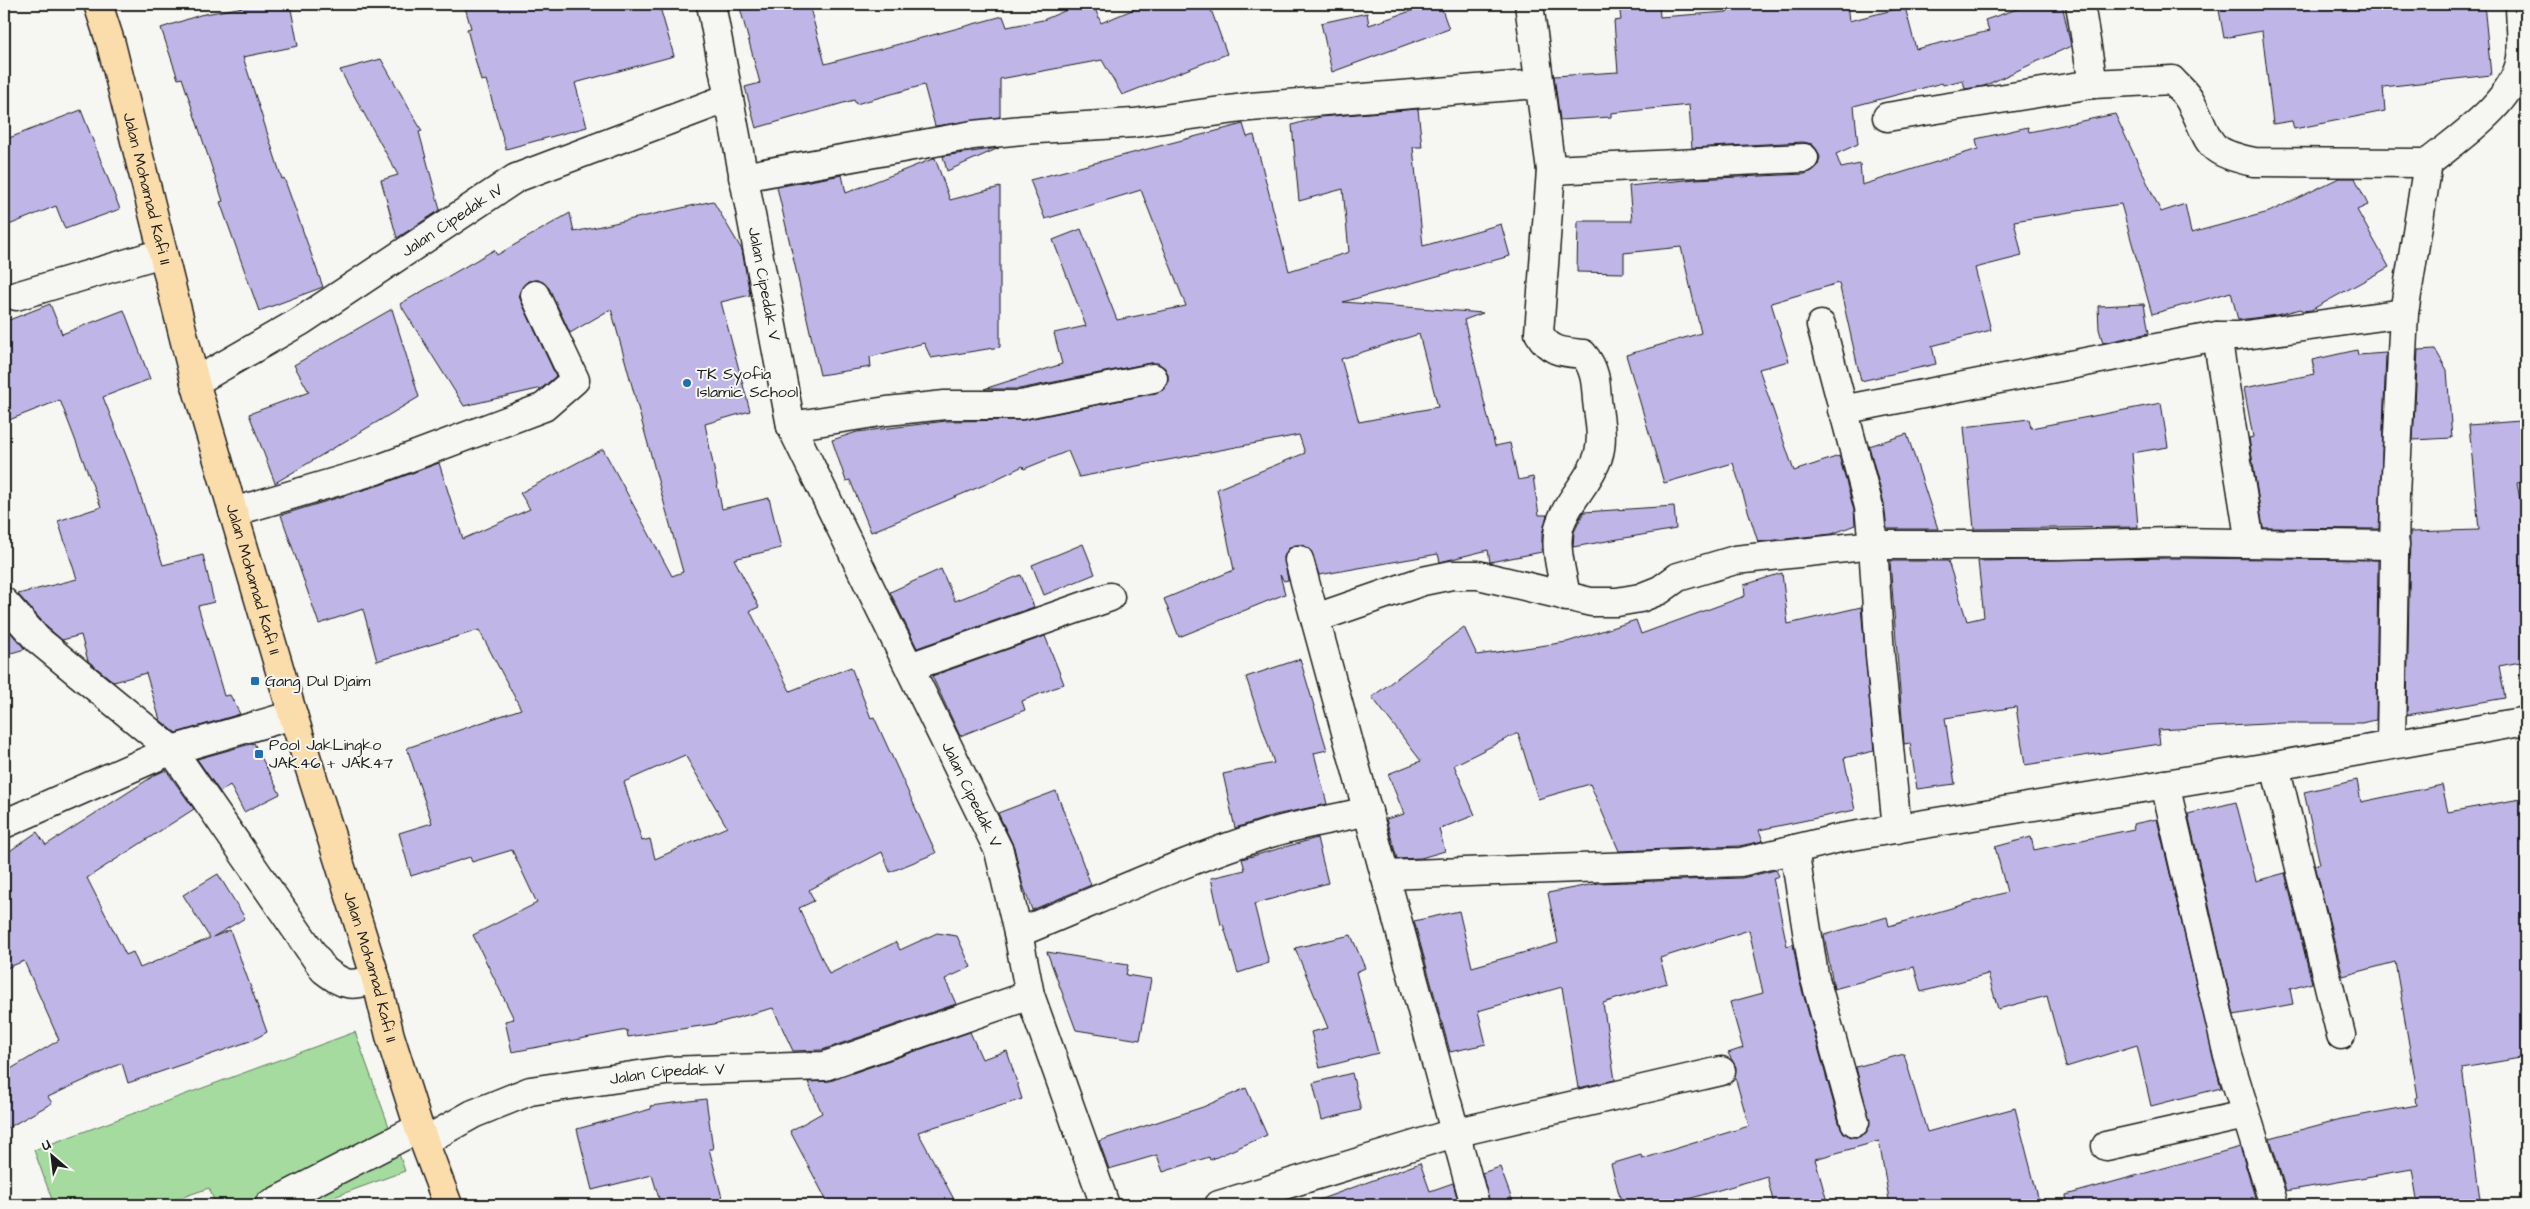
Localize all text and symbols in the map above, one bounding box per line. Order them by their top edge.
street label: Jalan Mohamad Kafi II [117,110,176,267]
street label: Jalan Cipedak IV [397,179,508,262]
street label: Jalan Cipedak V [743,225,786,343]
place label: TK Syofia Islamic School [697,363,798,403]
marker: TK Syofia Islamic School [681,377,693,389]
street label: Jalan Mohamad Kafi II [220,501,286,657]
place label: Gang Dul Djaim [265,670,371,693]
marker: Gang Dul Djaim [249,675,261,687]
place label: Pool JakLingko JAK.46 + JAK.47 [269,734,393,774]
street label: Jalan Cipedak V [936,738,1007,851]
marker: Pool JakLingko JAK.46 + JAK.47 [253,748,265,760]
street label: Jalan Mohamad Kafi II [338,889,402,1045]
street label: Jalan Cipedak V [608,1058,725,1090]
north arrow [28,1132,78,1182]
text: U [38,1135,55,1156]

